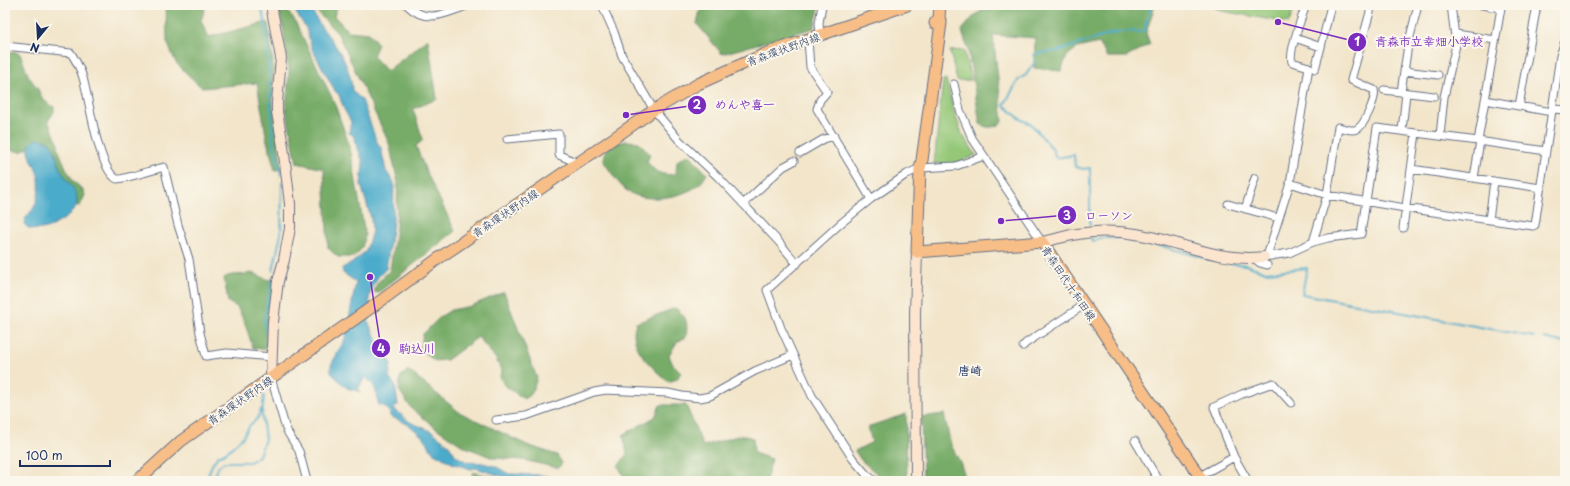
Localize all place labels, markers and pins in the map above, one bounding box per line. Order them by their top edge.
callout: 青森市立幸畑小学校 [1347,30,1491,54]
callout: めんや喜一 [687,93,783,117]
callout: ローソン [1057,203,1141,227]
callout: 駒込川 [371,336,443,360]

